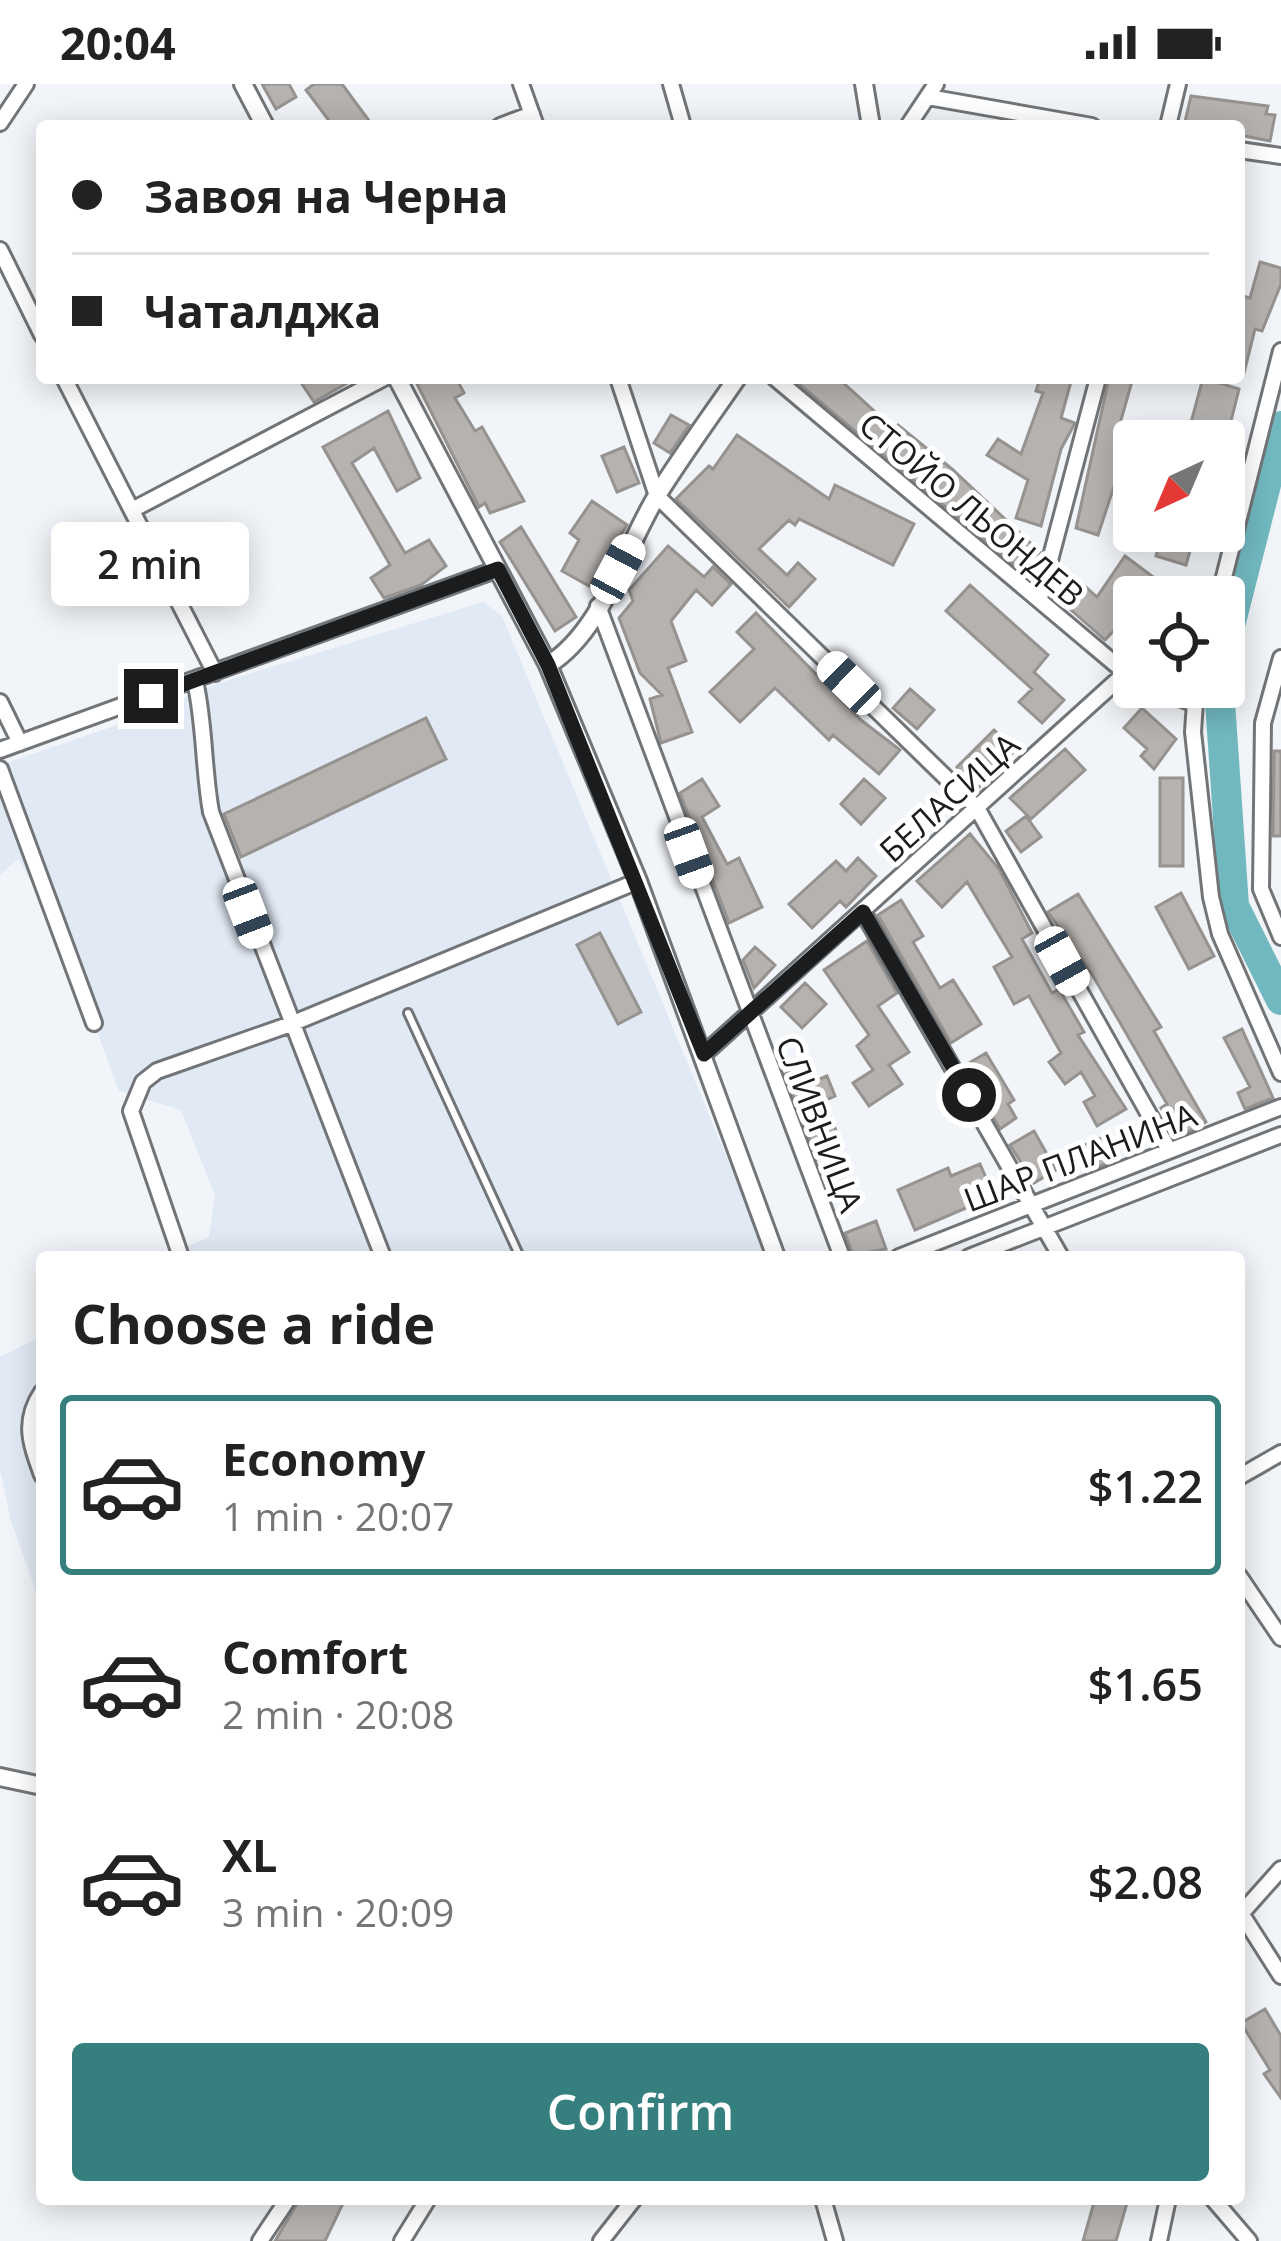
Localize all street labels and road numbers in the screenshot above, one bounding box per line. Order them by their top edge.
street label: СТОЙО ЛЬОНДЕВ [850,402,1094,616]
street label: БЕЛАСИЦА [869,722,1029,872]
street label: СЛИВНИЦА [766,1030,874,1219]
street label: ШАР ПЛАНИНА [957,1092,1203,1222]

